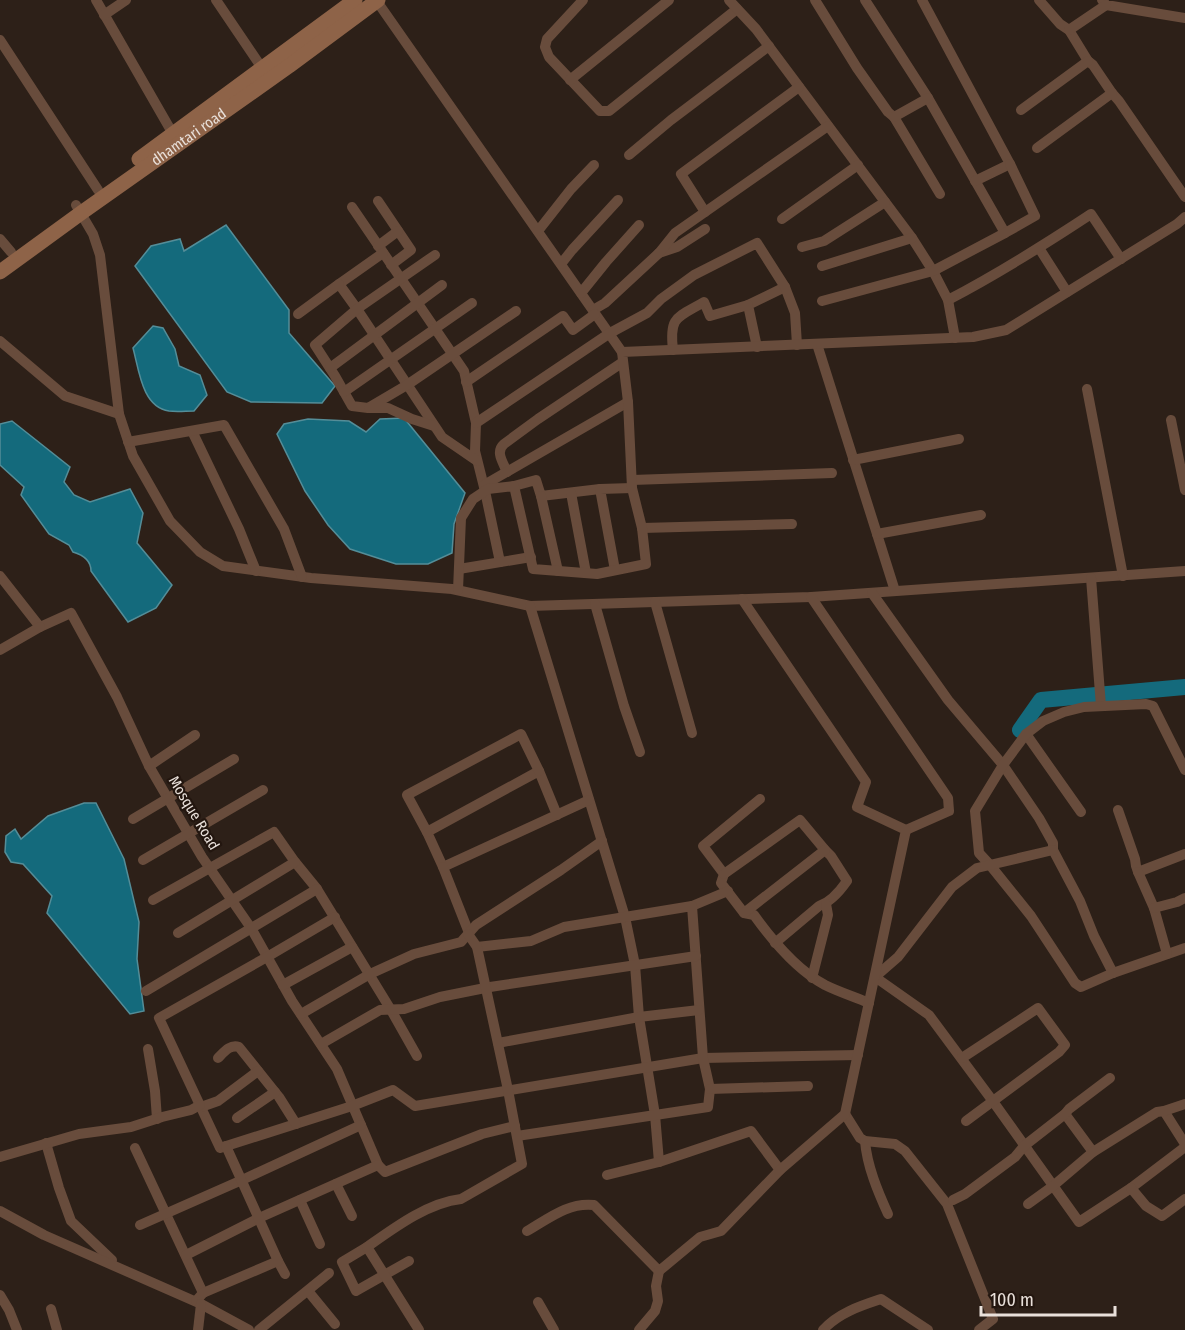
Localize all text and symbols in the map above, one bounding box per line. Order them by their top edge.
street label: dhamtari road [148,104,230,170]
street label: Mosque Road [165,773,223,853]
scale bar [981,1279,1114,1317]
text: 100 m [990,1289,1034,1311]

